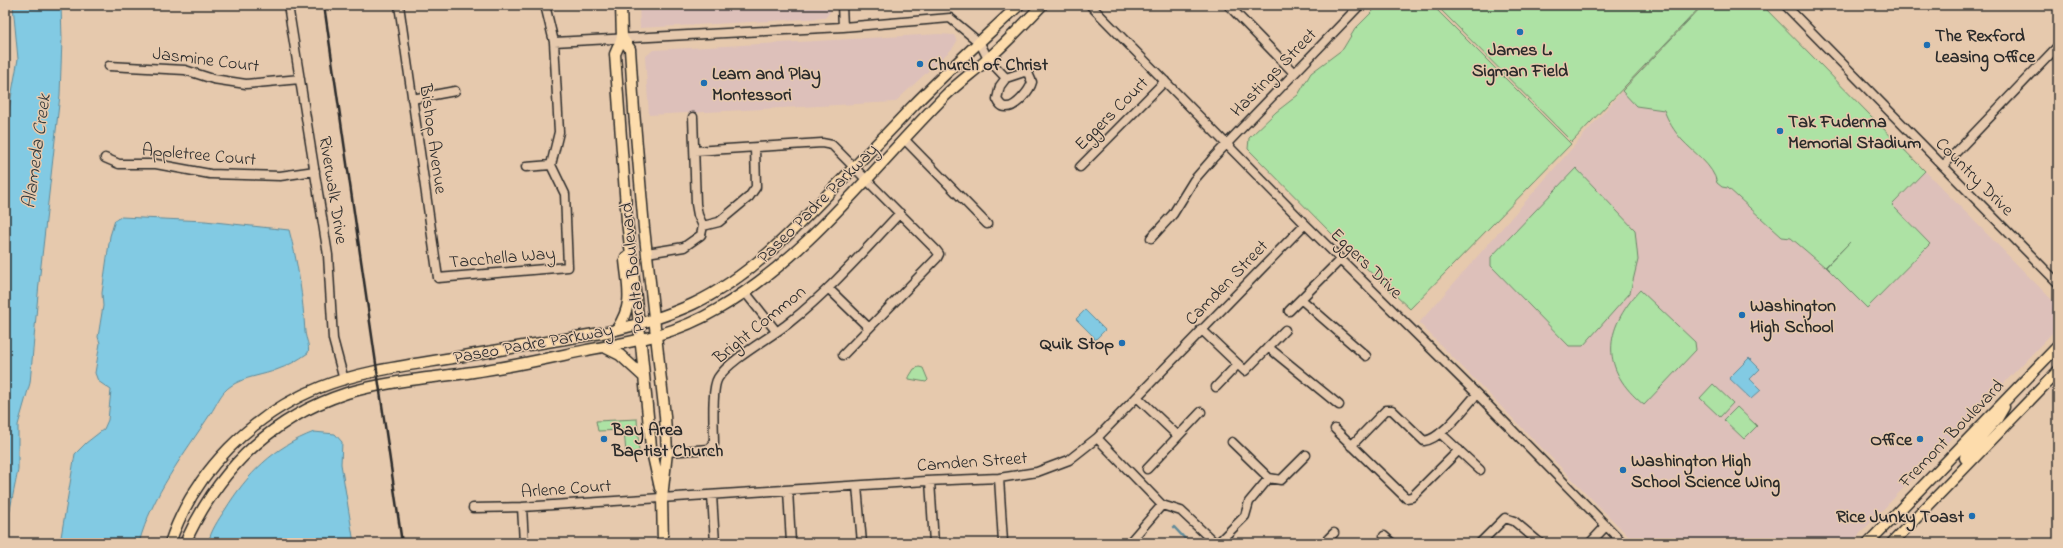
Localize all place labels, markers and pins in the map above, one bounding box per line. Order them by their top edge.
place label: The Rexford Leasing Office [1935,24,2036,72]
marker: James L. Sigman Field [1515,27,1525,37]
place label: James L. Sigman Field [1472,38,1569,86]
marker: The Rexford Leasing Office [1922,40,1932,50]
place label: Church of Christ [928,53,1049,79]
marker: Church of Christ [915,59,925,69]
place label: Learn and Play Montessori [712,62,821,109]
marker: Learn and Play Montessori [699,78,709,88]
place label: Tak Fudenna Memorial Stadium [1788,110,1921,157]
marker: Tak Fudenna Memorial Stadium [1775,126,1785,136]
place label: Washington High School [1750,294,1836,342]
marker: Washington High School [1737,310,1747,320]
place label: Quik Stop [1040,332,1114,358]
marker: Quik Stop [1117,338,1127,348]
place label: Bay Area Baptist Church [611,418,724,465]
place label: Office [1870,428,1913,454]
marker: Bay Area Baptist Church [599,434,609,444]
marker: Office [1915,434,1925,444]
place label: Washington High School Science Wing [1631,449,1780,497]
marker: Washington High School Science Wing [1618,465,1628,475]
place label: Rice Junky Toast [1836,505,1965,532]
marker: Rice Junky Toast [1967,511,1977,521]

